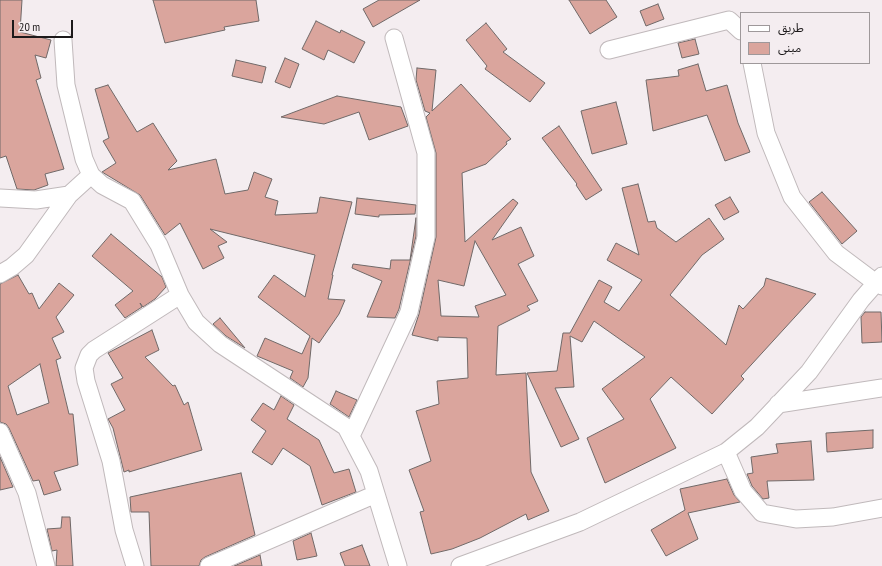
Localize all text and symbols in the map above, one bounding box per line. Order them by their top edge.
scale bar [14,12,75,38]
legend [740,12,870,64]
text: 20 m [19,19,40,34]
text: طريق [778,20,804,35]
text: مبنى [778,40,801,55]

